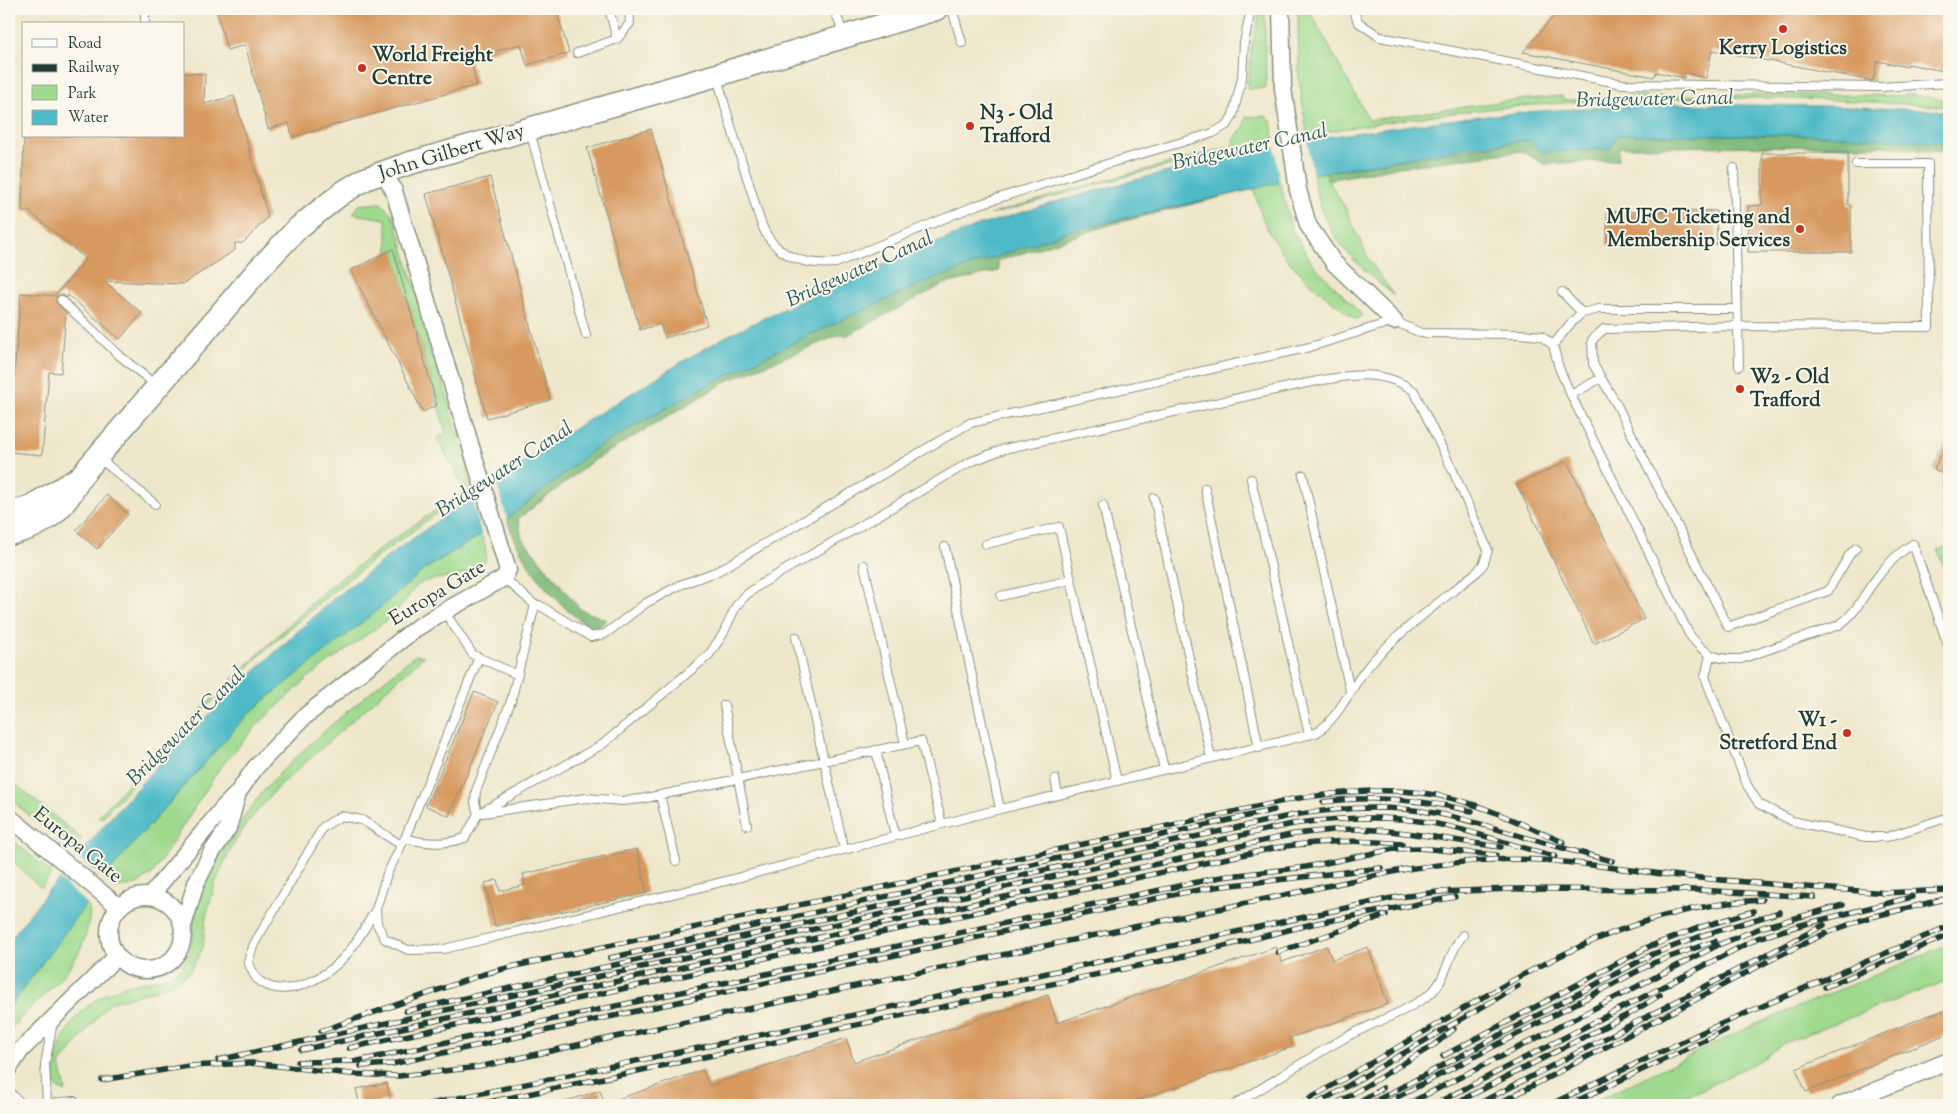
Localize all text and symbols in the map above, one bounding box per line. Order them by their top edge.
legend [22,22,185,138]
marker: Kerry Logistics [1777,23,1789,35]
text: Road [68,34,102,55]
place label: Kerry Logistics [1719,35,1847,64]
place label: World Freight Centre [372,42,493,94]
text: Railway [68,58,120,79]
marker: World Freight Centre [356,62,368,74]
text: Park [68,84,97,105]
water label: Bridgewater Canal [1576,84,1734,116]
place label: N3 - Old Trafford [980,100,1054,152]
text: Water [68,108,109,129]
street label: John Gilbert Way [375,117,528,189]
water label: Bridgewater Canal [1170,117,1330,179]
marker: N3 - Old Trafford [964,120,976,132]
place label: MUFC Ticketing and Membership Services [1606,204,1791,256]
marker: MUFC Ticketing and Membership Services [1794,223,1806,235]
water label: Bridgewater Canal [782,224,938,316]
place label: W2 - Old Trafford [1750,364,1830,416]
marker: W2 - Old Trafford [1734,383,1746,395]
water label: Bridgewater Canal [431,414,579,526]
street label: Europa Gate [384,554,492,634]
water label: Bridgewater Canal [121,661,253,793]
place label: W1 - Stretford End [1719,707,1838,759]
marker: W1 - Stretford End [1841,727,1853,739]
street label: Europa Gate [26,801,128,891]

